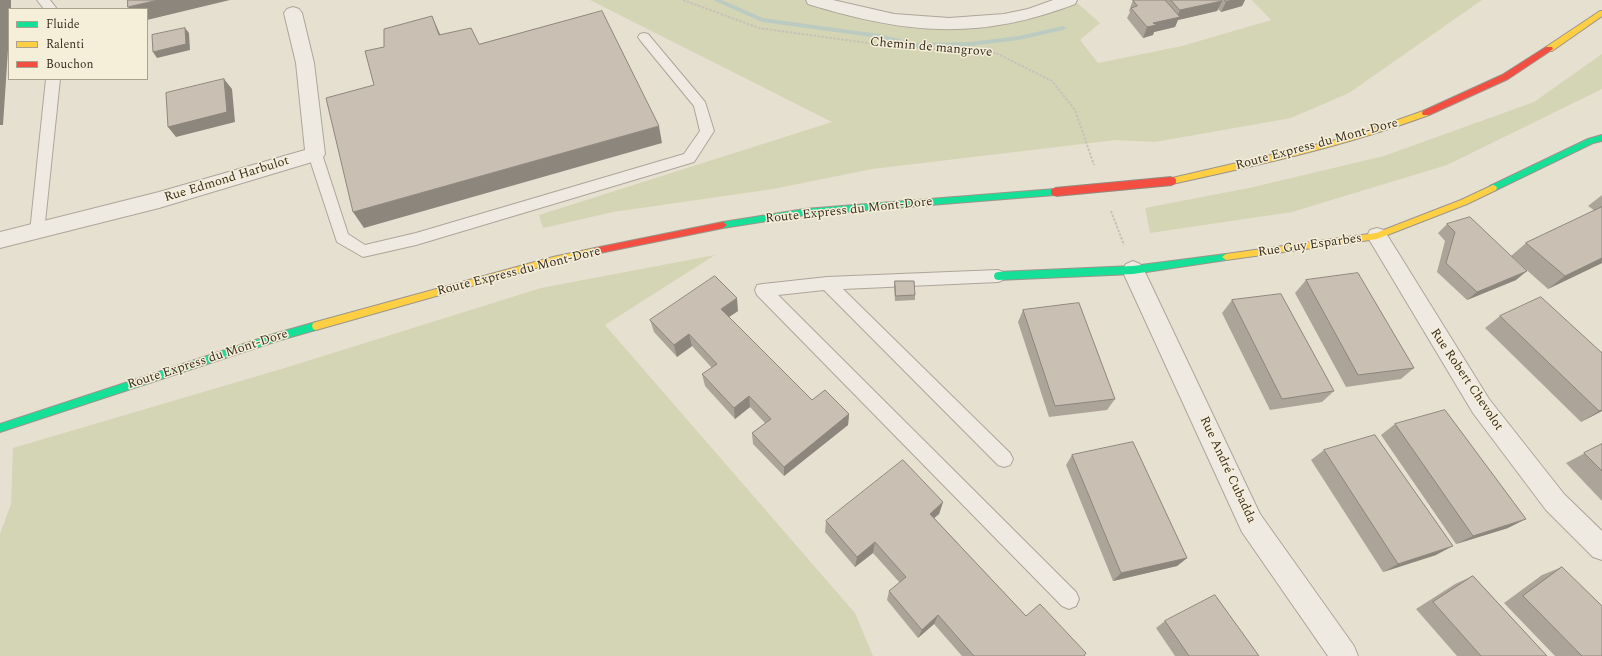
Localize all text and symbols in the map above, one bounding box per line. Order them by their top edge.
legend [8,8,148,80]
text: Fluide [46,15,80,34]
text: Ralenti [46,35,84,54]
street label: Chemin de mangrove [869,35,993,61]
text: Bouchon [46,55,93,74]
street label: Route Express du Mont-Dore [1234,116,1400,174]
street label: Rue Edmond Harbulot [163,154,291,206]
street label: Route Express du Mont-Dore [765,194,933,228]
street label: Rue Guy Esparbes [1257,231,1363,261]
street label: Route Express du Mont-Dore [436,244,602,300]
street label: Rue Robert Chevolot [1426,326,1506,434]
street label: Route Express du Mont-Dore [126,327,290,393]
street label: Rue André Cubadda [1195,414,1259,526]

